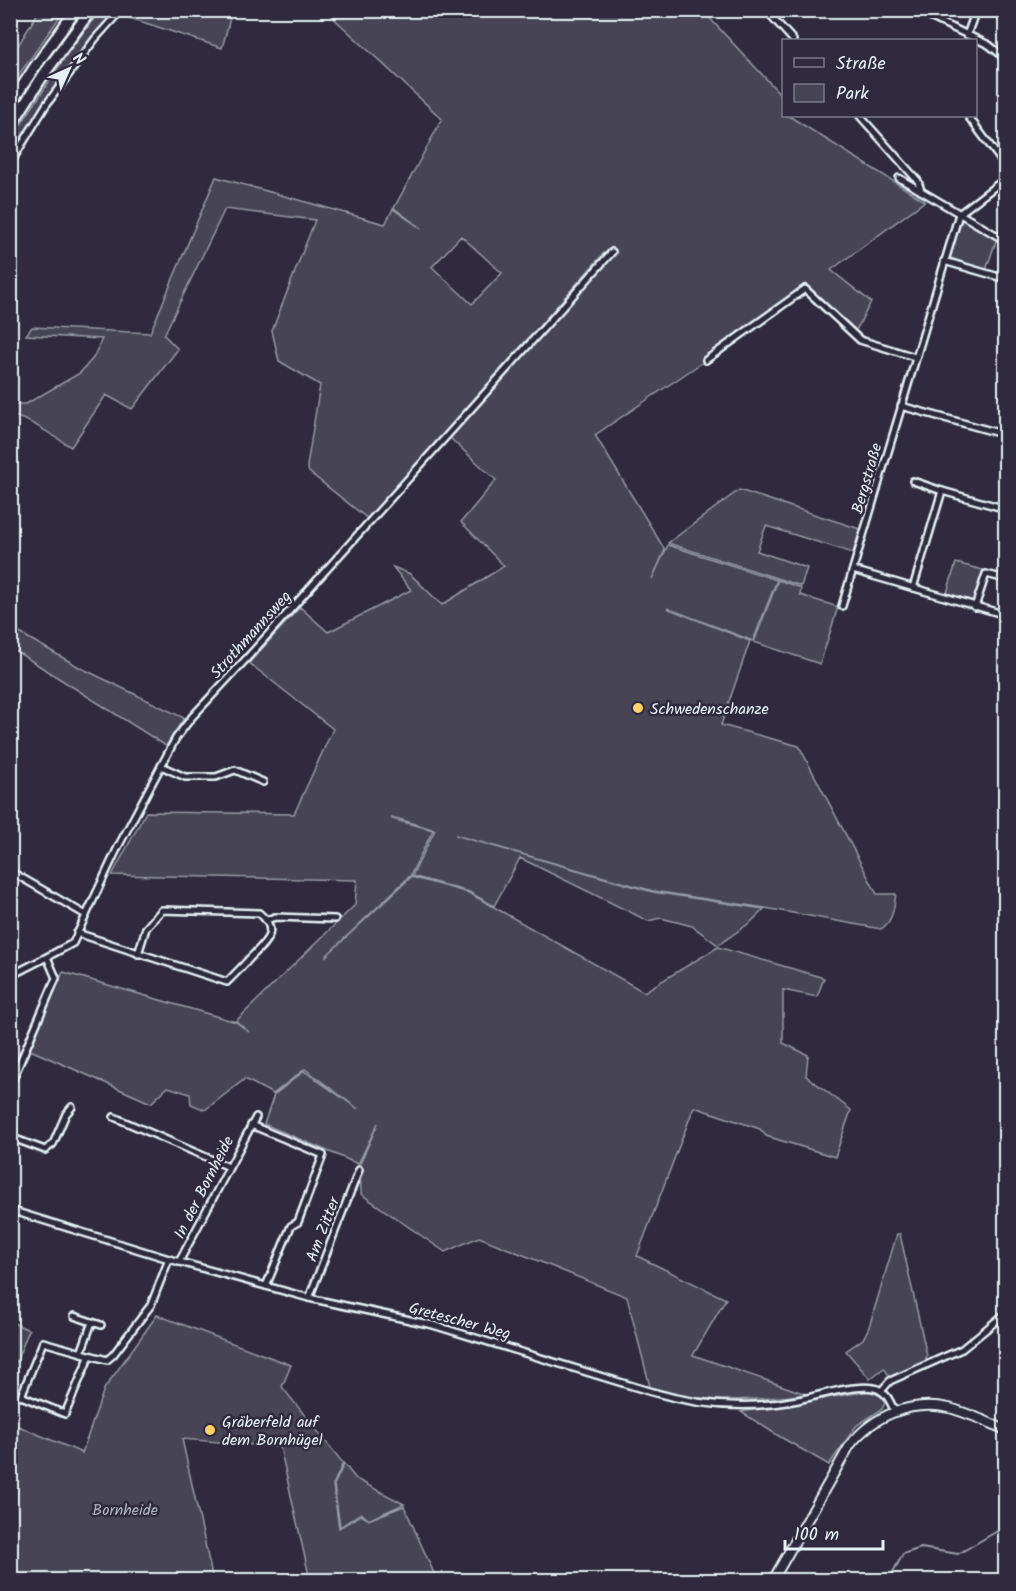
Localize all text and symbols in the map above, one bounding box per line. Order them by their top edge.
north arrow [39,39,99,99]
legend [782,39,977,117]
text: N [66,47,91,72]
text: Straße [836,50,886,79]
text: Park [836,80,869,109]
street label: Bergstraße [845,440,889,517]
street label: Strothmannsweg [204,585,298,685]
place label: Schwedenschanze [650,697,769,722]
marker: Schwedenschanze [631,701,645,715]
street label: In der Bornheide [168,1132,241,1244]
street label: Am Zitter [300,1192,348,1266]
street label: Gretescher Weg [406,1296,513,1347]
place label: Gräberfeld auf dem Bornhügel [222,1410,323,1453]
marker: Gräberfeld auf dem Bornhügel [203,1423,217,1437]
park label: Bornheide [92,1498,158,1523]
scale bar [785,1513,882,1551]
text: 100 m [794,1521,839,1550]

